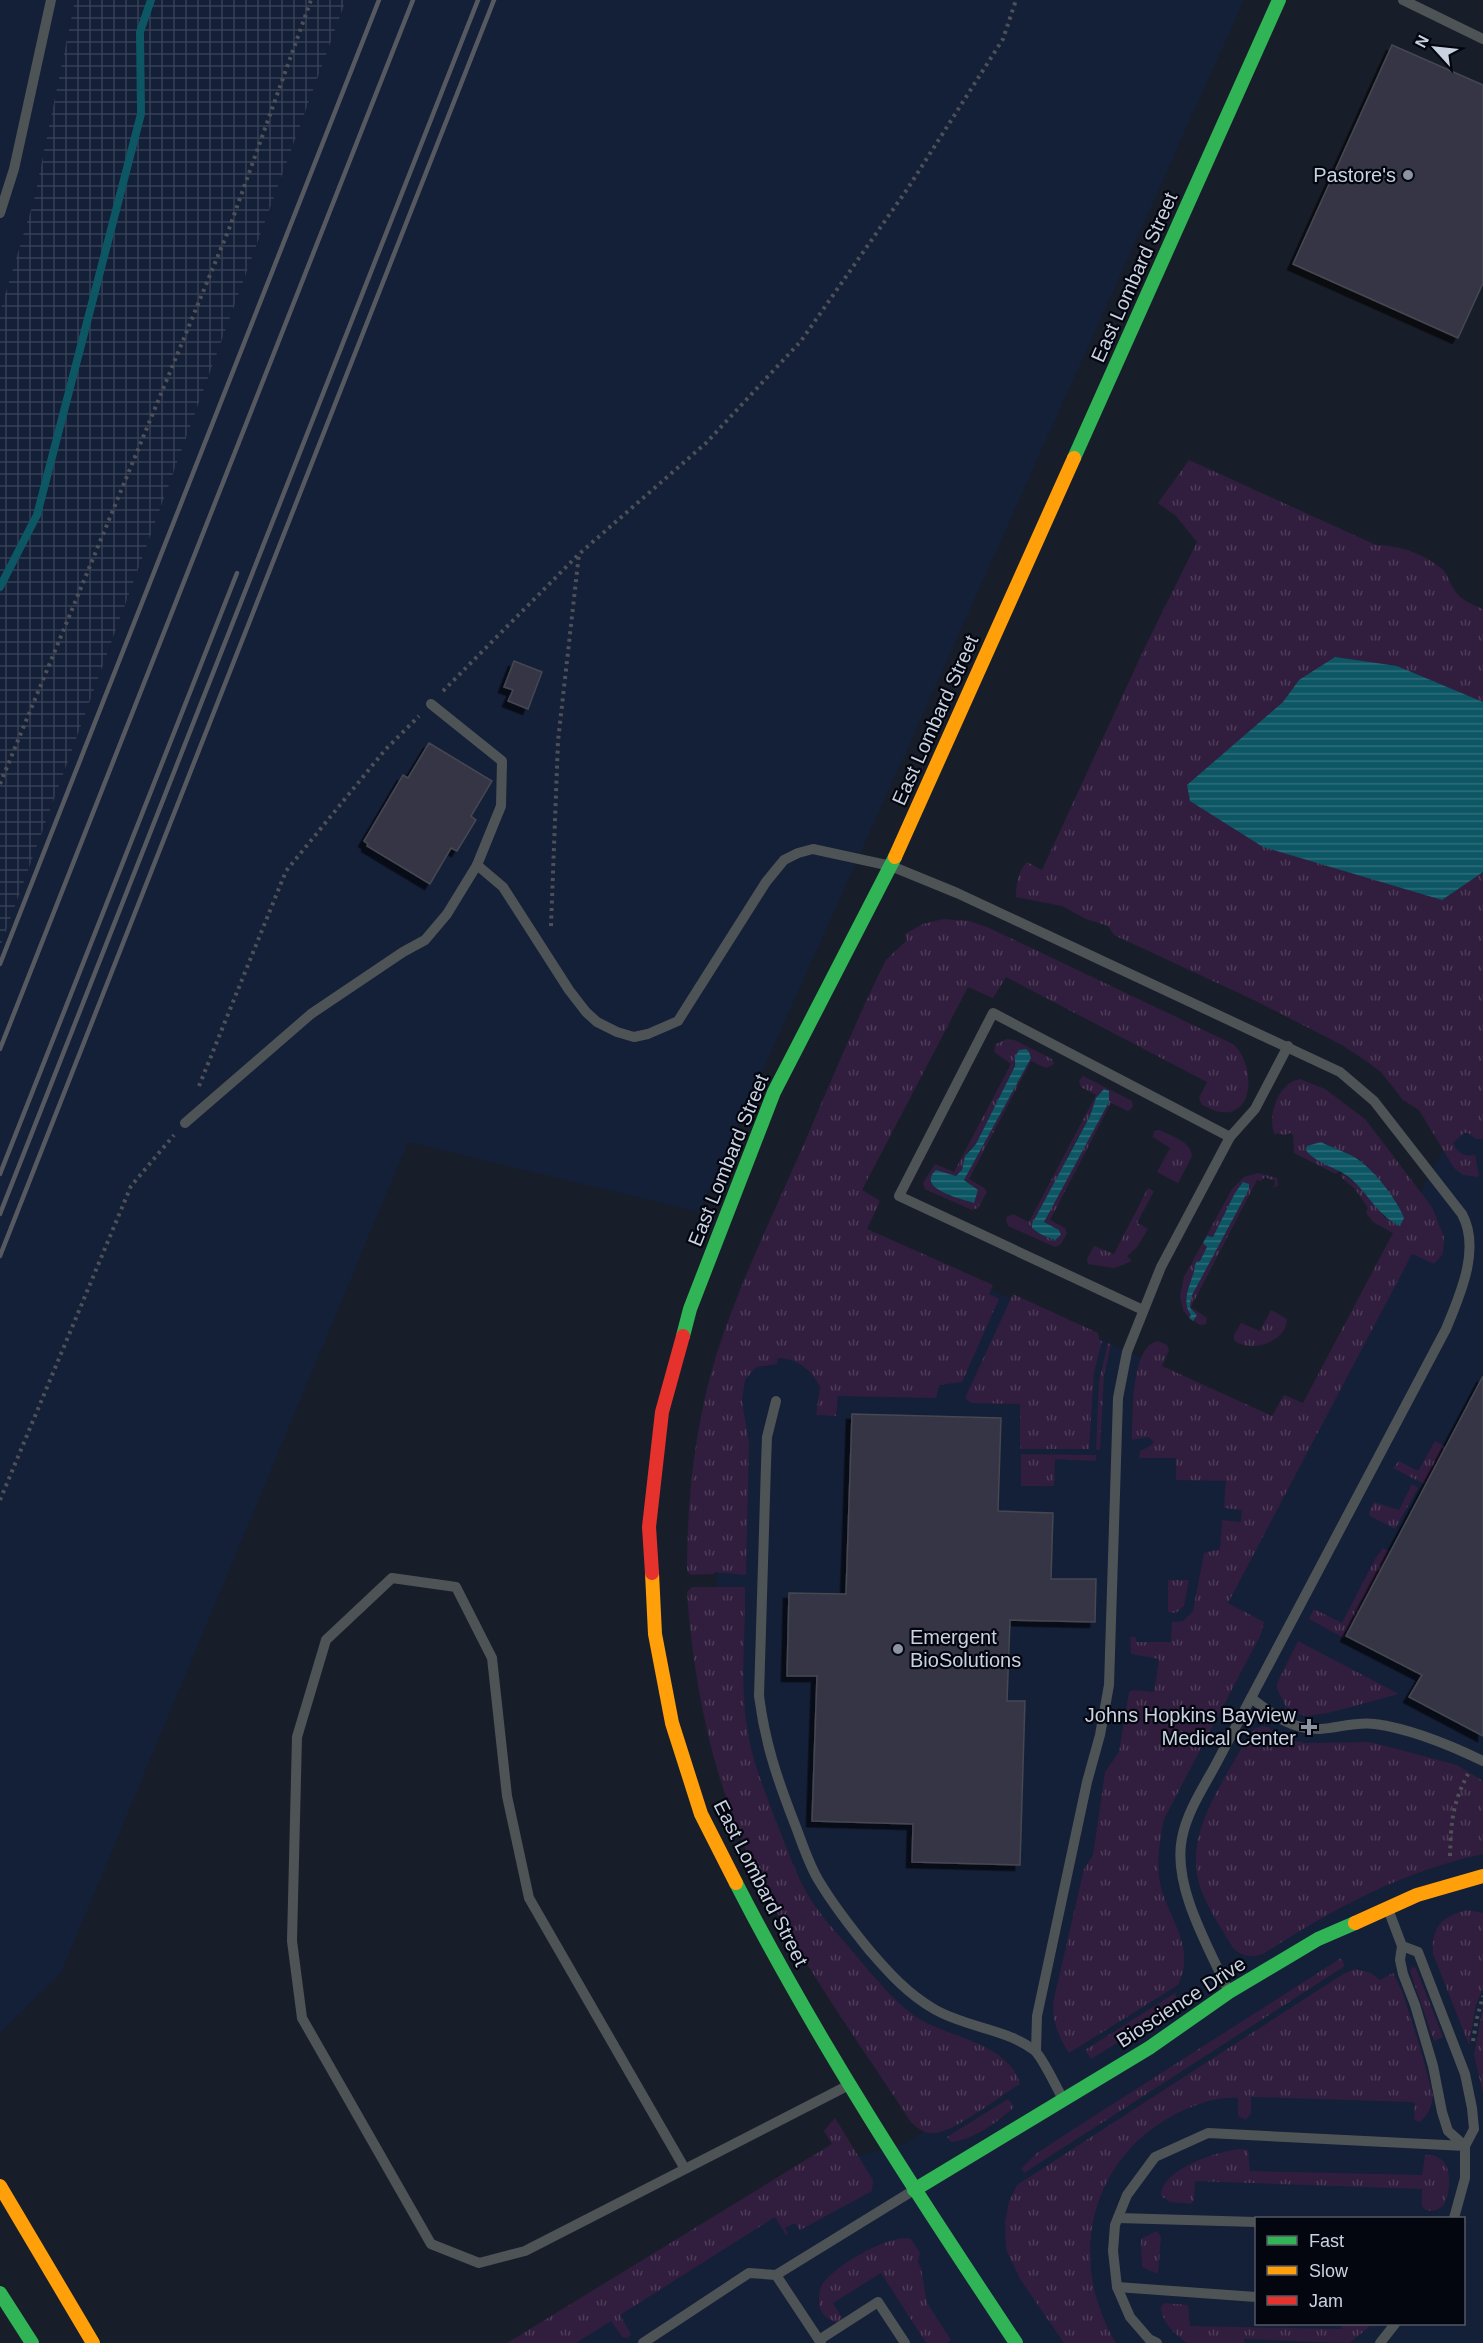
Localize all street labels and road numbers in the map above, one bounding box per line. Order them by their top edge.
street label: East Lombard Street [1087,188,1182,365]
street label: East Lombard Street [888,631,983,808]
street label: East Lombard Street [683,1070,773,1249]
street label: East Lombard Street [710,1796,813,1970]
street label: Bioscience Drive [1113,1952,1249,2052]

